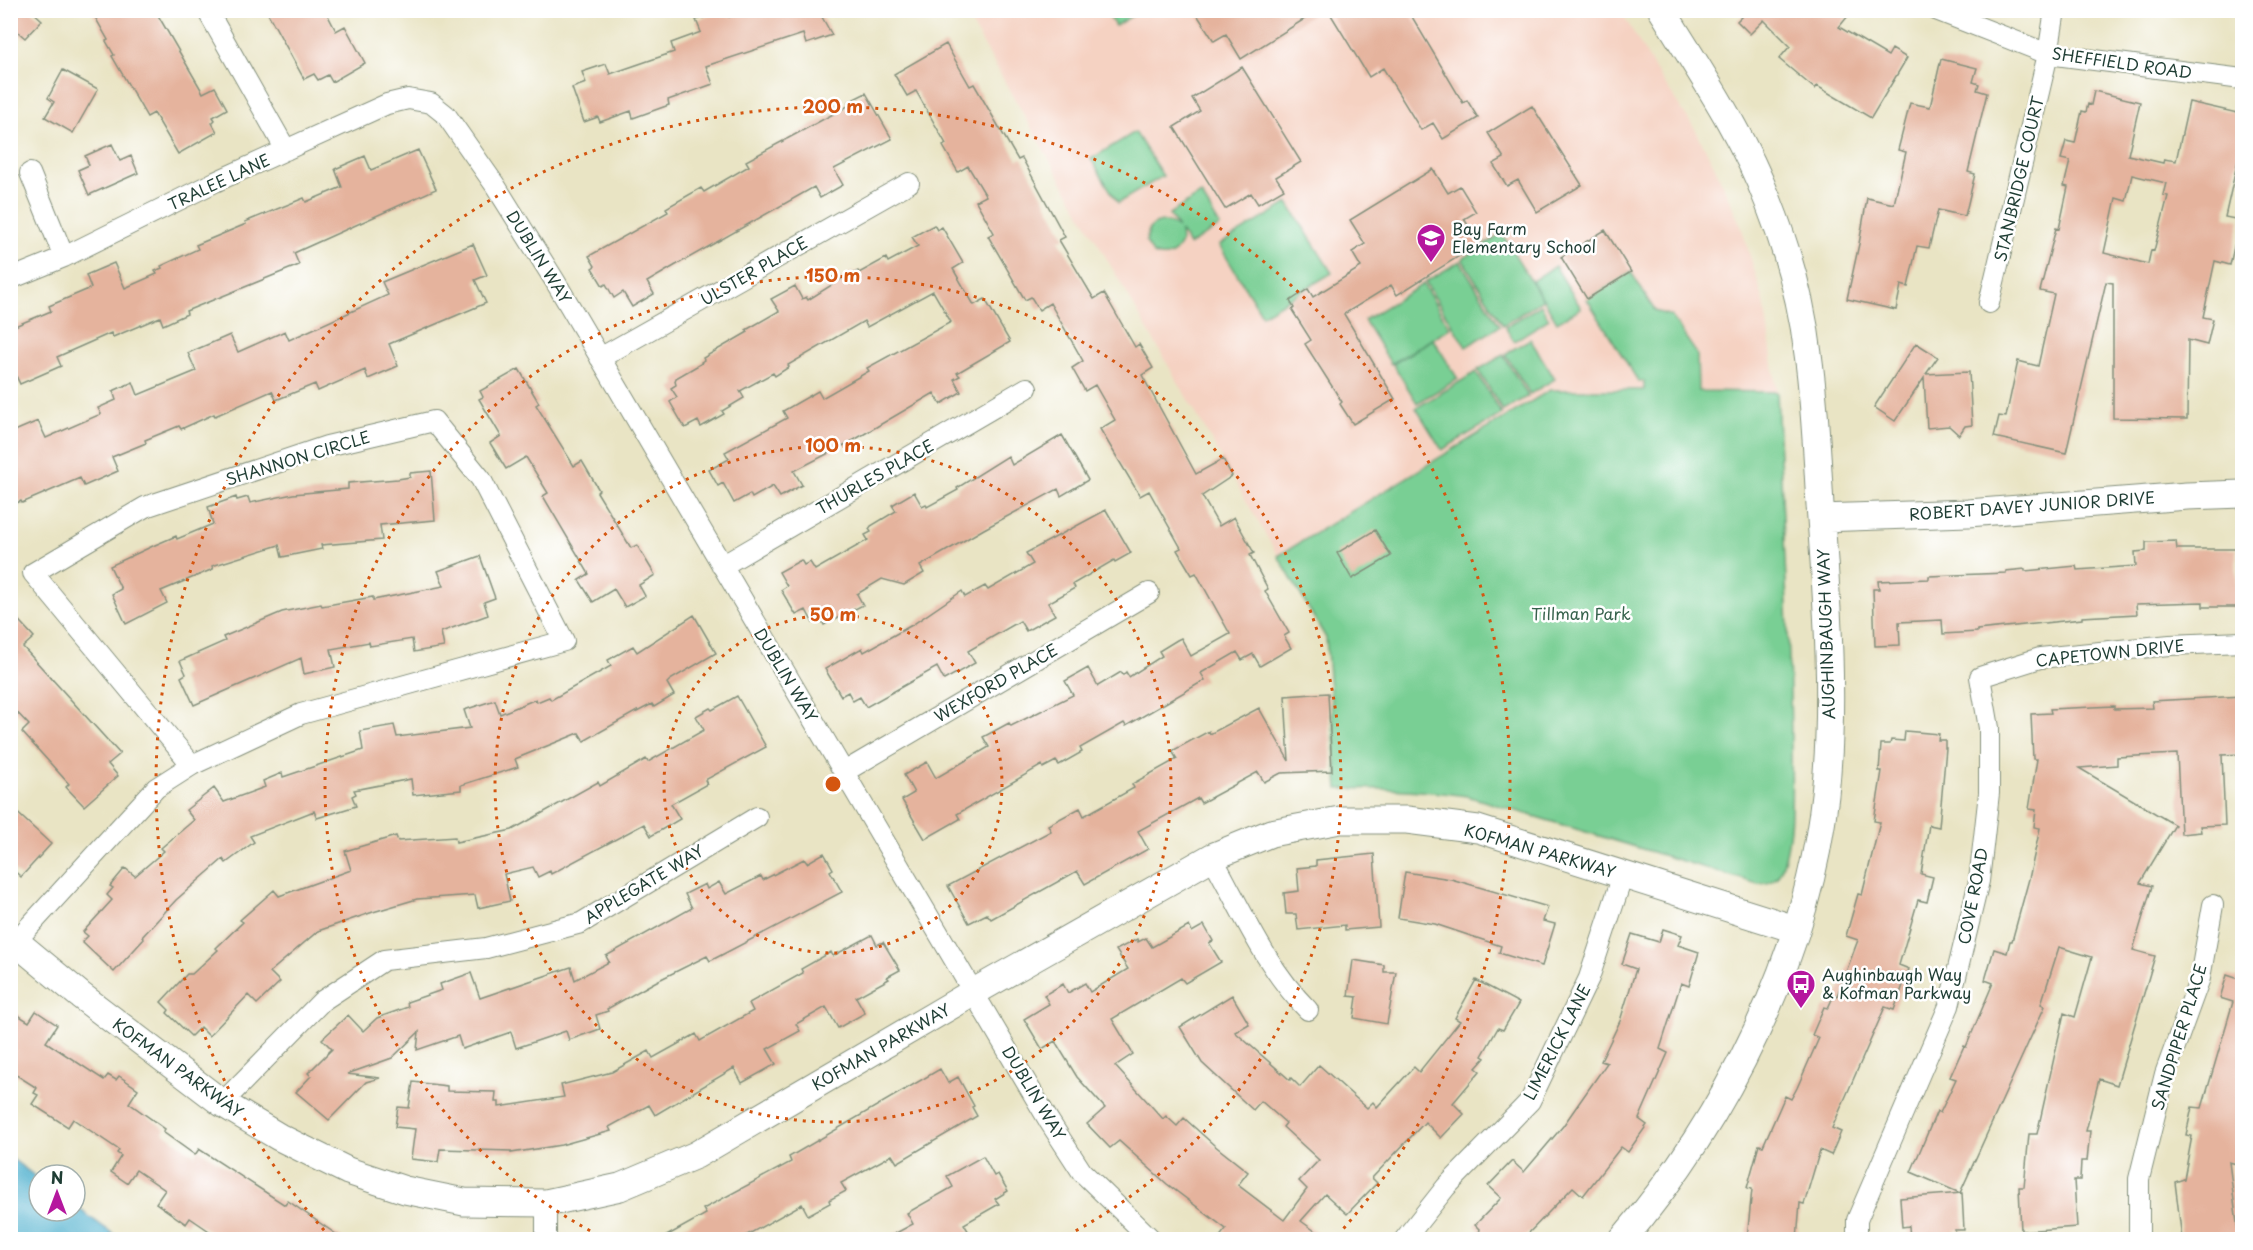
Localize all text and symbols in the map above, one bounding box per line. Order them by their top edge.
street label: SHEFFIELD ROAD [2051,40,2194,84]
text: 200 m [803,92,863,119]
street label: STANBRIDGE COURT [1987,94,2049,264]
street label: TRALEE LANE [164,147,274,215]
street label: DUBLIN WAY [502,205,578,308]
place label: Bay Farm Elementary School [1452,216,1596,258]
school or university icon: Bay Farm Elementary School [1415,222,1447,264]
street label: ULSTER PLACE [695,230,812,311]
text: 150 m [806,261,860,288]
street label: SHANNON CIRCLE [222,424,373,490]
text: 100 m [805,431,861,458]
street label: THURLES PLACE [811,433,938,520]
street label: ROBERT DAVEY JUNIOR DRIVE [1908,484,2156,526]
street label: AUGHINBAUGH WAY [1810,548,1840,720]
text: 50 m [810,600,856,627]
park label: Tillman Park [1531,601,1631,625]
street label: DUBLIN WAY [749,623,824,726]
street label: CAPETOWN DRIVE [2034,632,2185,672]
street label: WEXFORD PLACE [929,637,1062,727]
centre of rings [823,774,843,794]
street label: KOFMAN PARKWAY [1462,817,1619,883]
street label: APPLEGATE WAY [579,838,708,928]
street label: COVE ROAD [1951,845,1993,946]
street label: SANDPIPER PLACE [2144,960,2212,1113]
place label: Aughinbaugh Way & Kofman Parkway [1822,962,1971,1004]
bus stop icon: Aughinbaugh Way & Kofman Parkway [1785,968,1817,1010]
street label: LIMERICK LANE [1517,979,1596,1104]
street label: KOFMAN PARKWAY [807,997,954,1096]
street label: KOFMAN PARKWAY [108,1011,249,1123]
street label: DUBLIN WAY [997,1041,1072,1144]
north arrow [27,1163,87,1223]
text: N [51,1165,63,1189]

